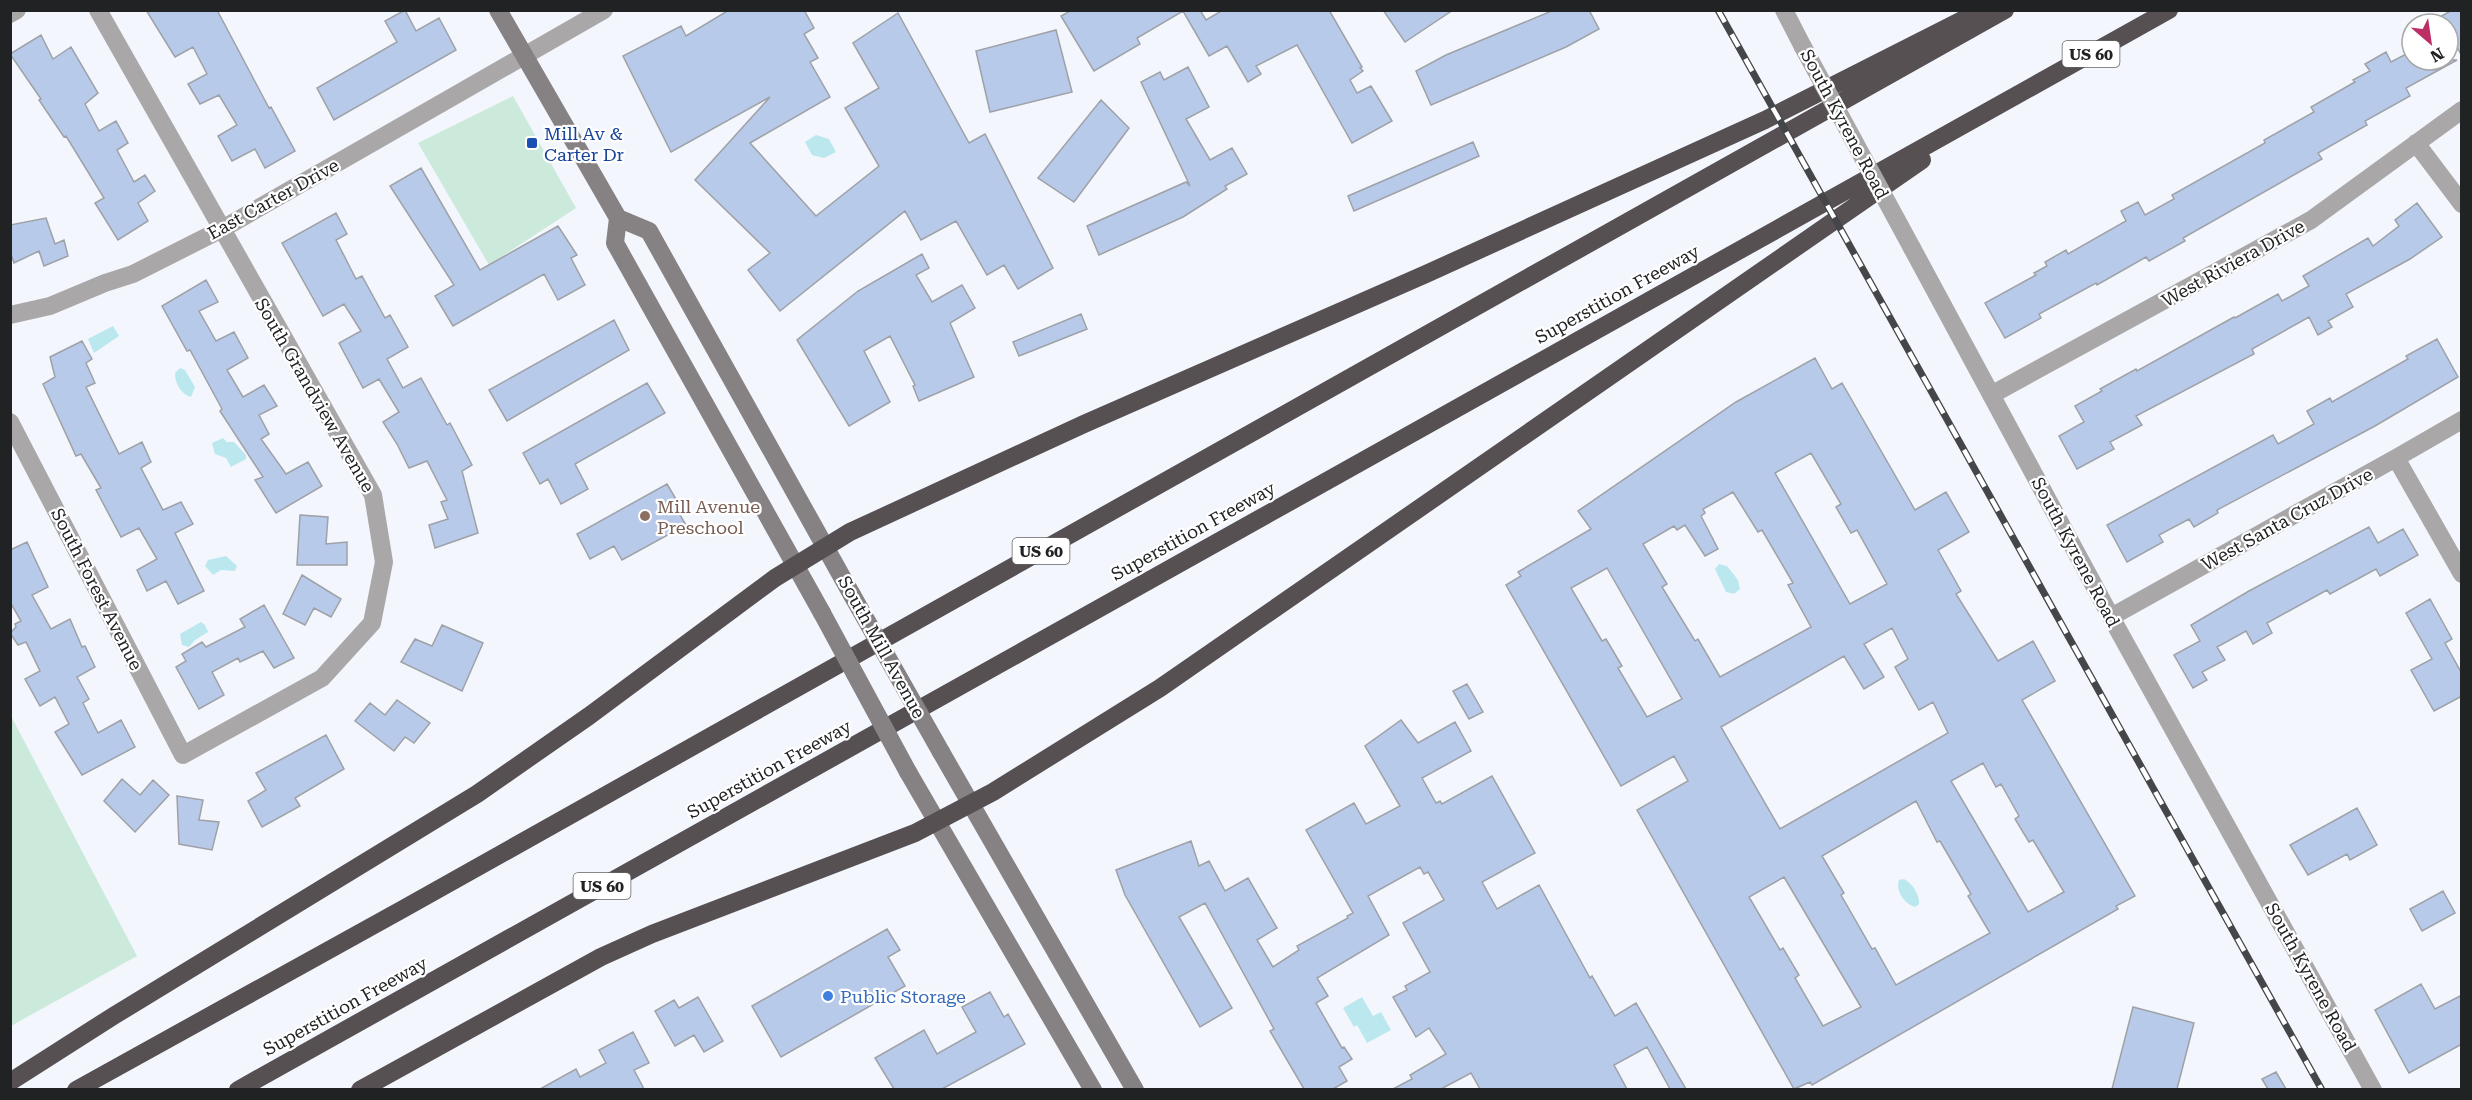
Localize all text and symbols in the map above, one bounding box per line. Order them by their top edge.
north arrow [2400,12,2460,72]
road number: US 60 [2062,41,2120,67]
text: N [2427,43,2447,66]
street label: South Kyrene Road [1797,45,1894,203]
place label: Mill Av & Carter Dr [544,123,624,165]
marker: Mill Av & Carter Dr [525,136,539,150]
street label: East Carter Drive [204,154,342,244]
street label: West Riviera Drive [2158,215,2308,311]
street label: Superstition Freeway [1531,240,1703,348]
street label: South Grandview Avenue [251,294,379,496]
street label: West Santa Cruz Drive [2198,463,2376,575]
street label: South Kyrene Road [2028,473,2125,631]
street label: Superstition Freeway [1107,477,1279,585]
place label: Mill Avenue Preschool [657,496,760,538]
street label: South Forest Avenue [47,504,147,674]
marker: Mill Avenue Preschool [638,509,652,523]
road number: US 60 [1012,538,1070,564]
street label: South Mill Avenue [834,572,930,722]
street label: Superstition Freeway [683,715,855,823]
road number: US 60 [574,873,630,899]
street label: South Kyrene Road [2261,899,2361,1055]
street label: Superstition Freeway [259,952,431,1060]
place label: Public Storage [840,986,966,1007]
marker: Public Storage [821,989,835,1003]

